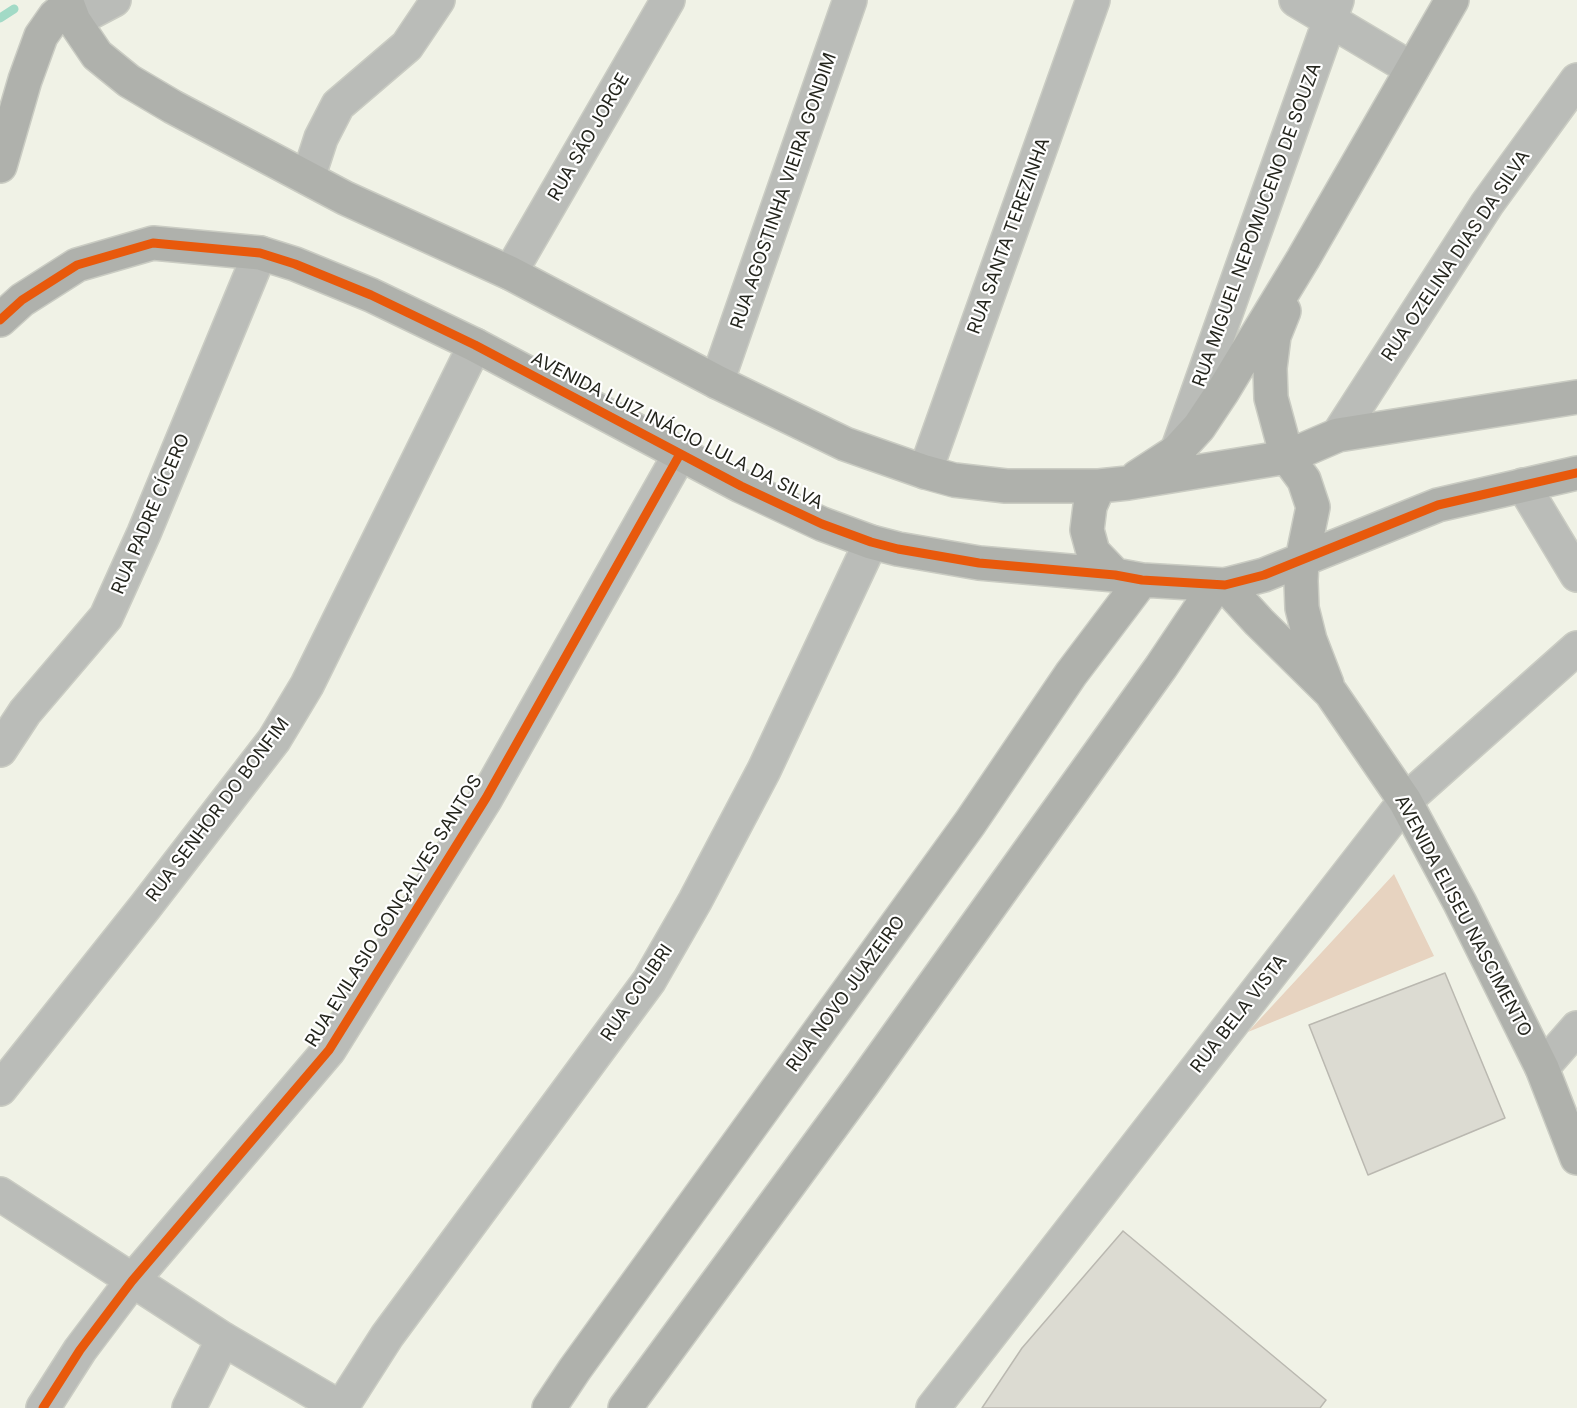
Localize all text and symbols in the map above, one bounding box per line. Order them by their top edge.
street label: RUA AGOSTINHA VIEIRA GONDIM [727,50,841,332]
street label: RUA MIGUEL NEPOMUCENO DE SOUZA [1188,60,1326,390]
street label: RUA SÃO JORGE [544,69,634,205]
street label: RUA SANTA TEREZINHA [963,135,1055,337]
street label: RUA OZELINA DIAS DA SILVA [1377,146,1535,366]
street label: AVENIDA LUIZ INÁCIO LULA DA SILVA [528,348,826,514]
street label: RUA PADRE CÍCERO [107,430,195,598]
street label: RUA SENHOR DO BONFIM [142,714,294,906]
street label: RUA EVILASIO GONÇALVES SANTOS [301,771,487,1051]
street label: AVENIDA ELISEU NASCIMENTO [1390,792,1536,1040]
street label: RUA NOVO JUAZEIRO [782,912,910,1076]
street label: RUA COLIBRI [597,940,677,1046]
street label: RUA BELA VISTA [1186,951,1292,1077]

